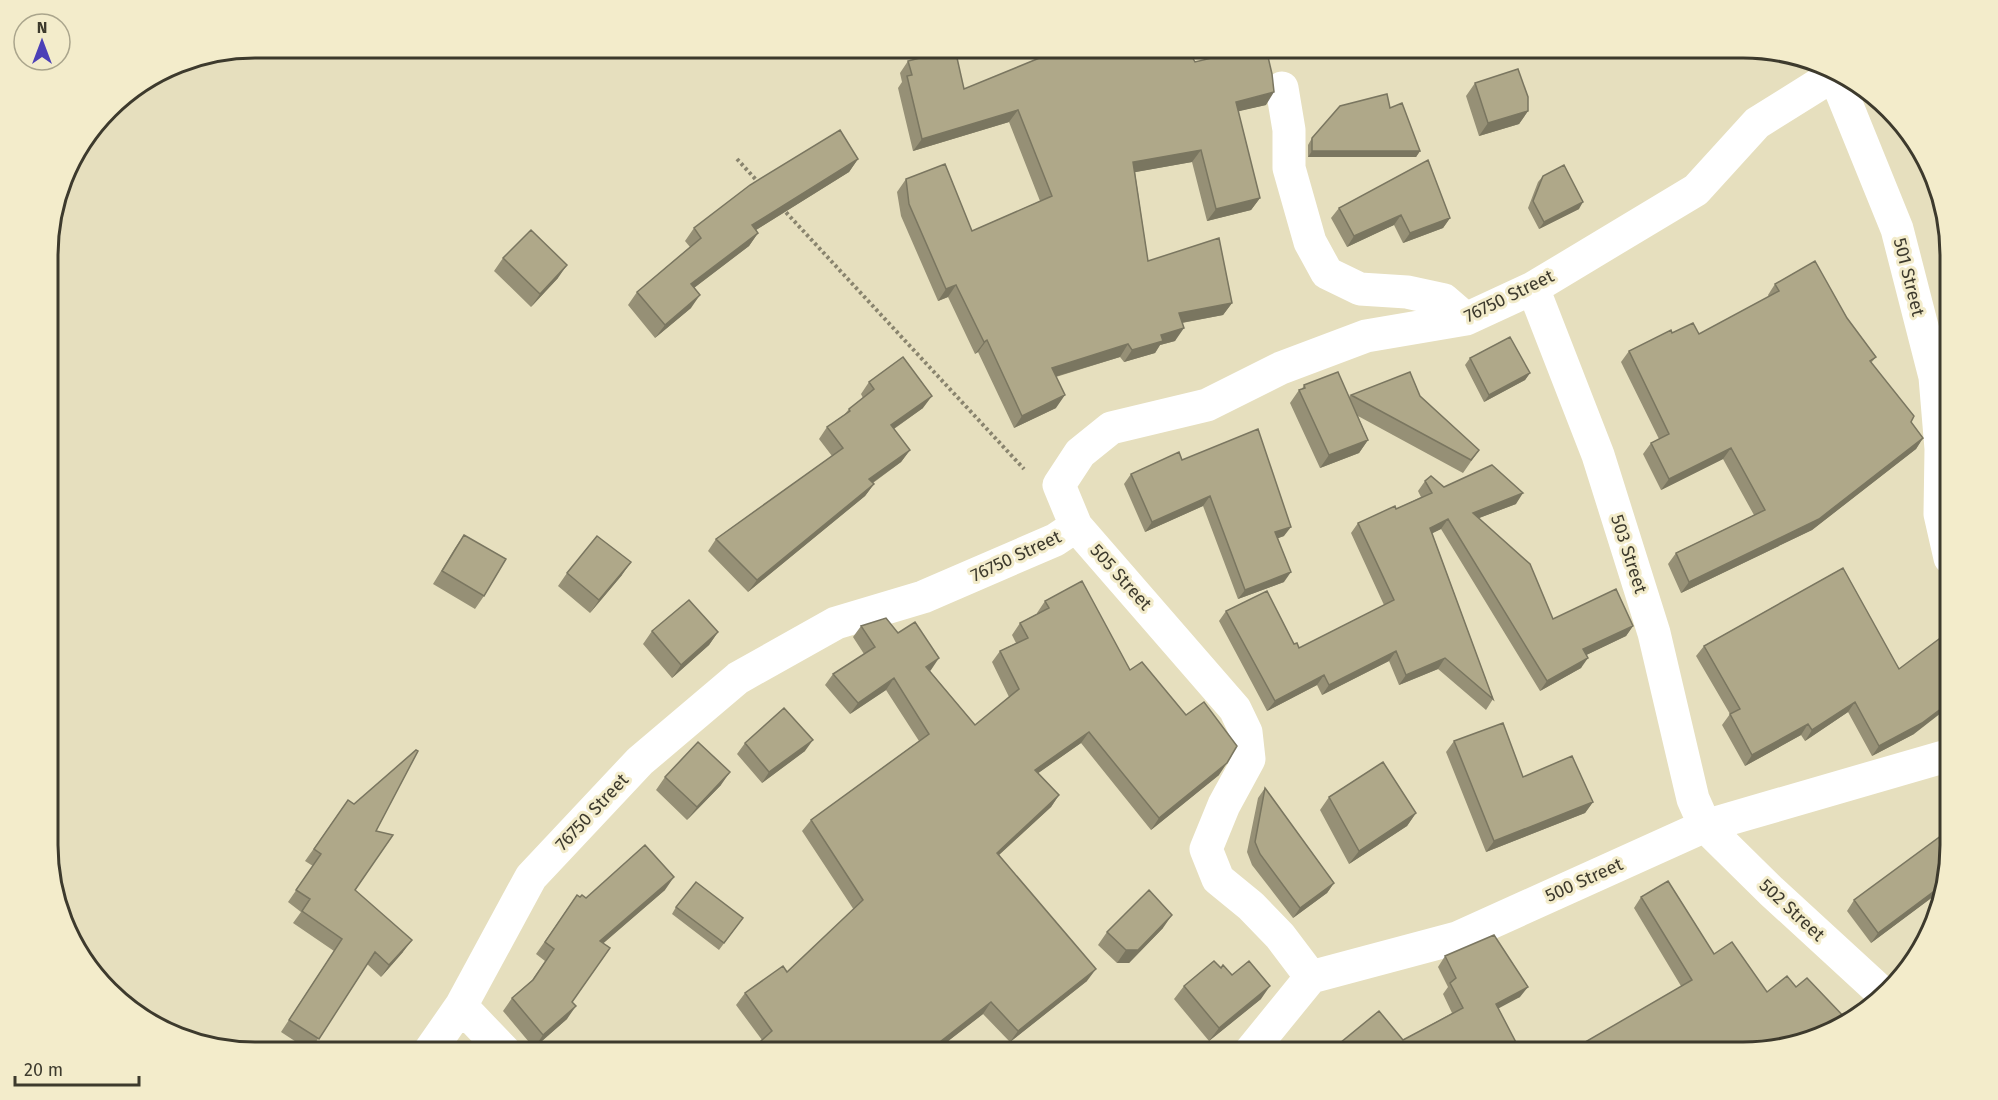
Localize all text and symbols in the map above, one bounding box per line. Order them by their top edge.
north arrow [12,12,72,72]
text: N [37,18,47,37]
street label: 501 Street [1889,236,1929,319]
street label: 76750 Street [1461,265,1558,327]
street label: 503 Street [1606,512,1652,597]
street label: 76750 Street [967,525,1065,586]
street label: 505 Street [1085,539,1157,615]
street label: 76750 Street [551,769,634,855]
street label: 500 Street [1542,853,1627,907]
street label: 502 Street [1755,874,1830,946]
scale bar [15,1049,140,1087]
text: 20 m [24,1059,63,1081]

